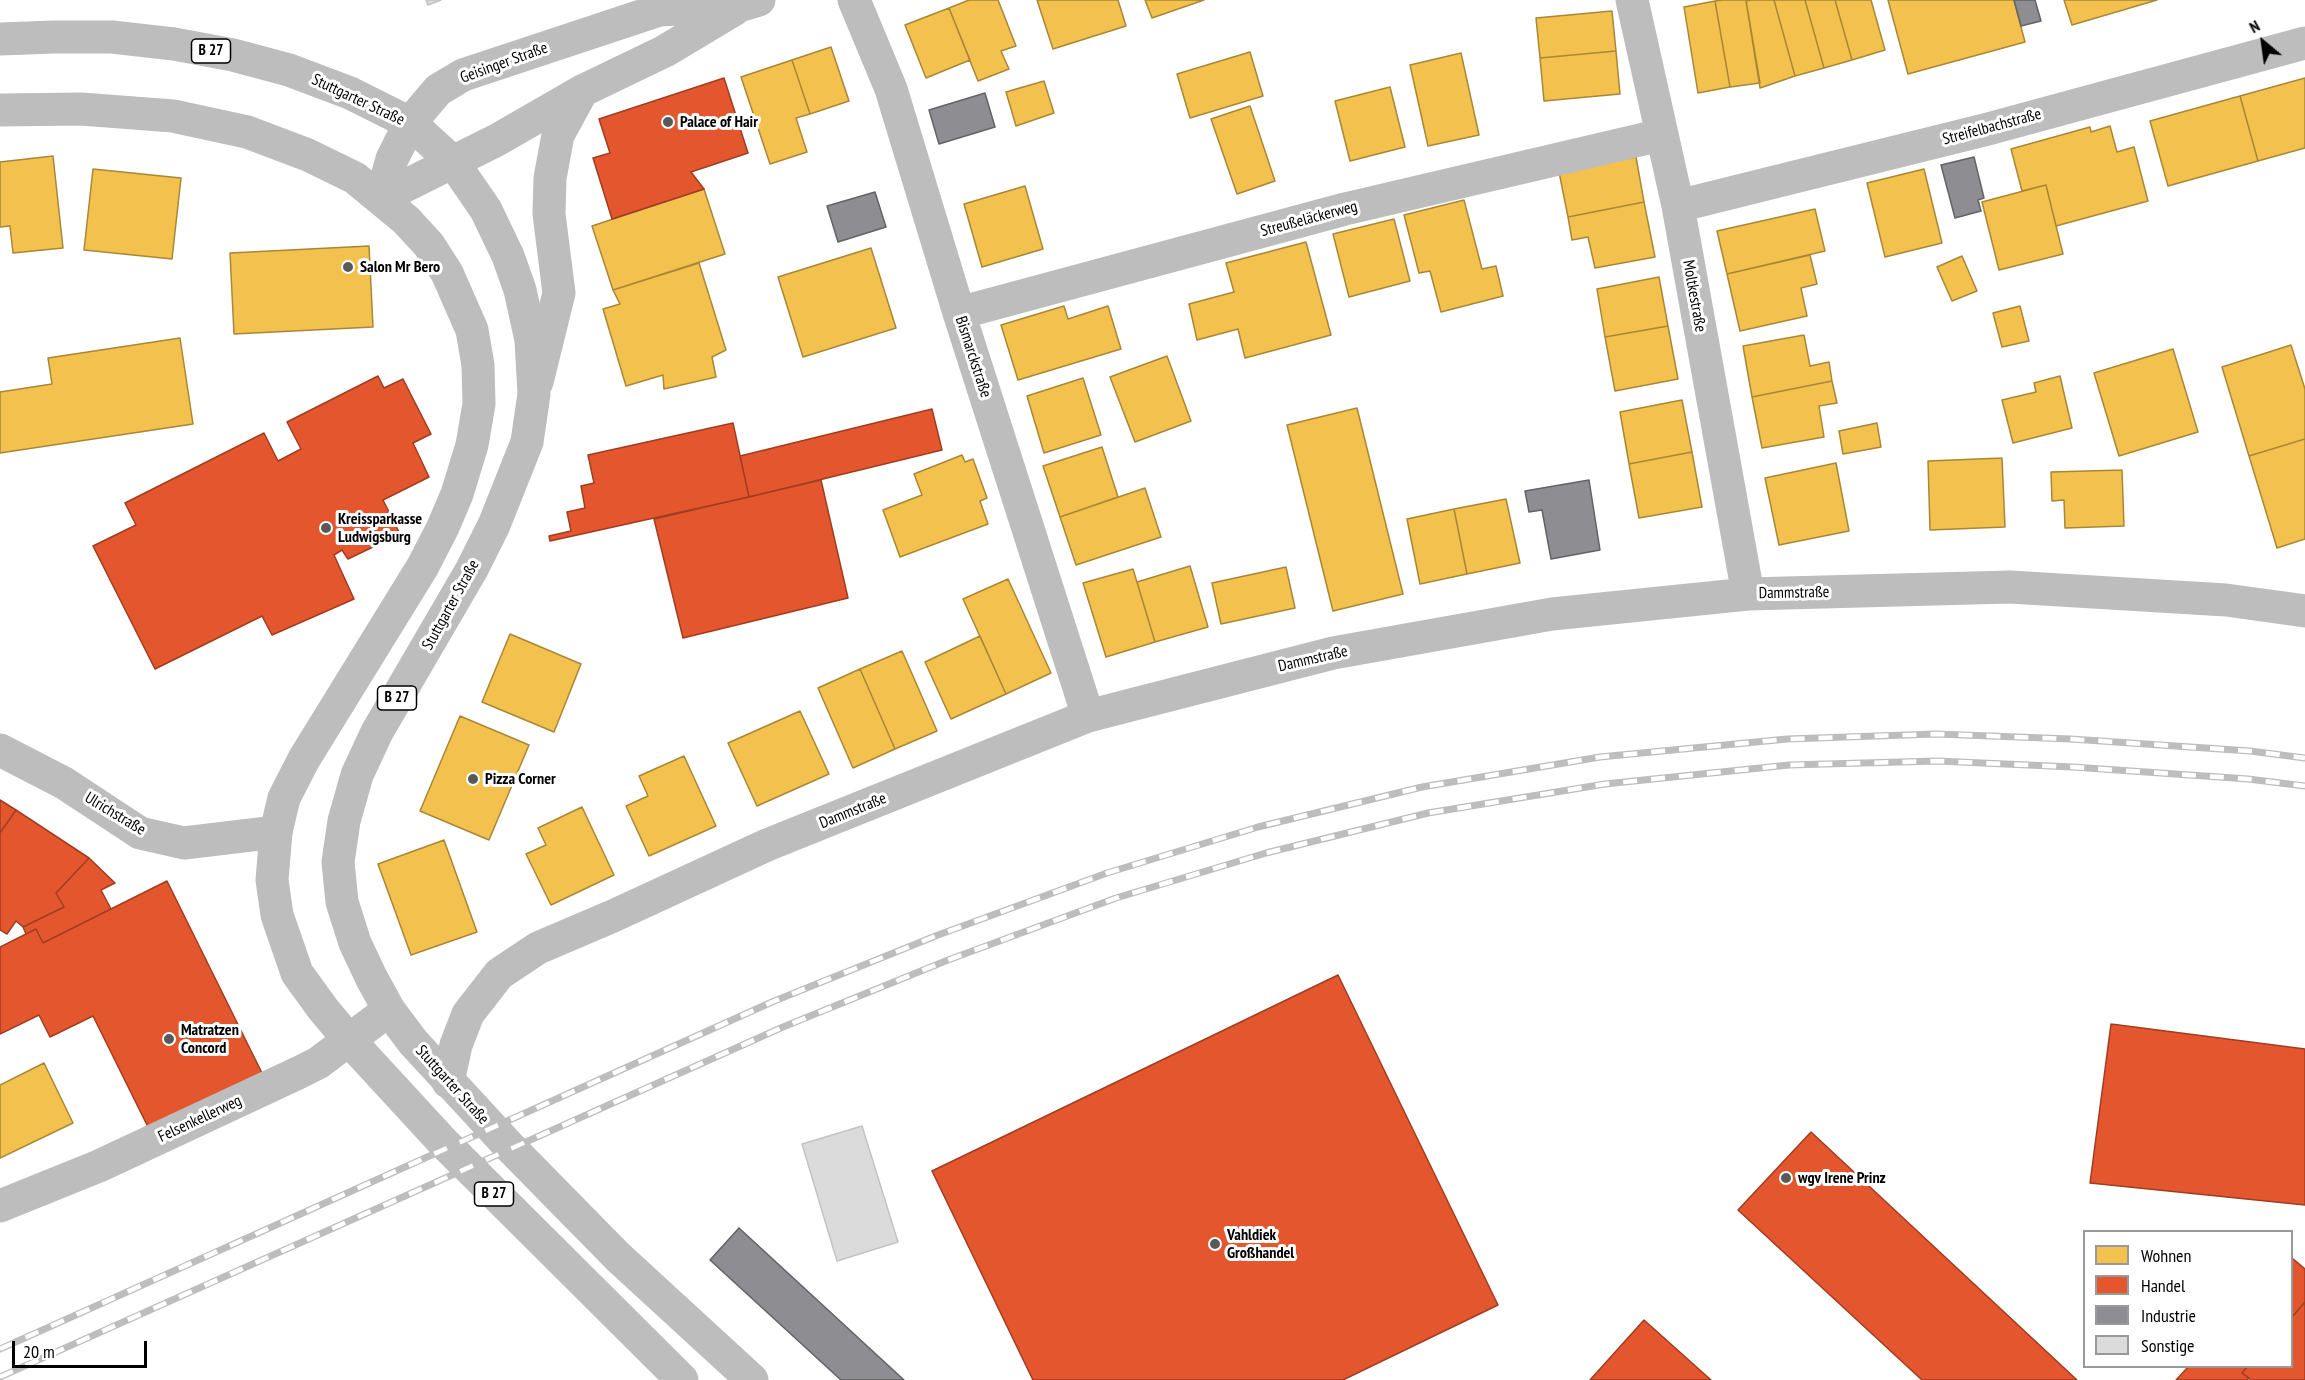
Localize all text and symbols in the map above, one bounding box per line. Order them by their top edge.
north arrow [2233,12,2293,72]
text: N [2246,15,2263,37]
street label: Geisinger Straße [458,38,550,88]
road number: B 27 [192,39,230,63]
street label: Stuttgarter Straße [309,70,407,130]
street label: Streifelbachstraße [1941,105,2043,149]
place label: Palace of Hair [680,112,758,132]
marker: Palace of Hair [661,115,675,129]
street label: Streußeläckerweg [1259,197,1359,241]
place label: Salon Mr Bero [360,257,440,277]
street label: Moltkestraße [1678,258,1710,334]
marker: Salon Mr Bero [341,260,355,274]
street label: Bismarckstraße [951,314,995,400]
place label: Kreissparkasse Ludwigsburg [338,509,422,547]
marker: Kreissparkasse Ludwigsburg [319,521,333,535]
street label: Stuttgarter Straße [418,557,484,653]
street label: Dammstraße [1759,583,1829,603]
street label: Dammstraße [1276,642,1350,676]
road number: B 27 [378,686,416,710]
place label: Pizza Corner [485,769,556,789]
marker: Pizza Corner [466,772,480,786]
street label: Ulrichstraße [81,788,149,840]
street label: Dammstraße [817,789,889,833]
place label: Matratzen Concord [181,1020,239,1058]
marker: Matratzen Concord [162,1032,176,1046]
street label: Stuttgarter Straße [411,1041,493,1129]
street label: Felsenkellerweg [155,1091,245,1147]
place label: wgv Irene Prinz [1798,1168,1886,1188]
marker: wgv Irene Prinz [1779,1171,1793,1185]
road number: B 27 [474,1182,514,1206]
place label: Vahldiek Großhandel [1227,1225,1294,1263]
legend [2083,1230,2293,1368]
marker: Vahldiek Großhandel [1208,1237,1222,1251]
text: Wohnen [2141,1244,2191,1267]
text: Handel [2141,1274,2185,1297]
text: Industrie [2141,1304,2196,1327]
scale bar [15,1329,150,1367]
text: Sonstige [2141,1334,2195,1357]
text: 20 m [23,1340,55,1363]

